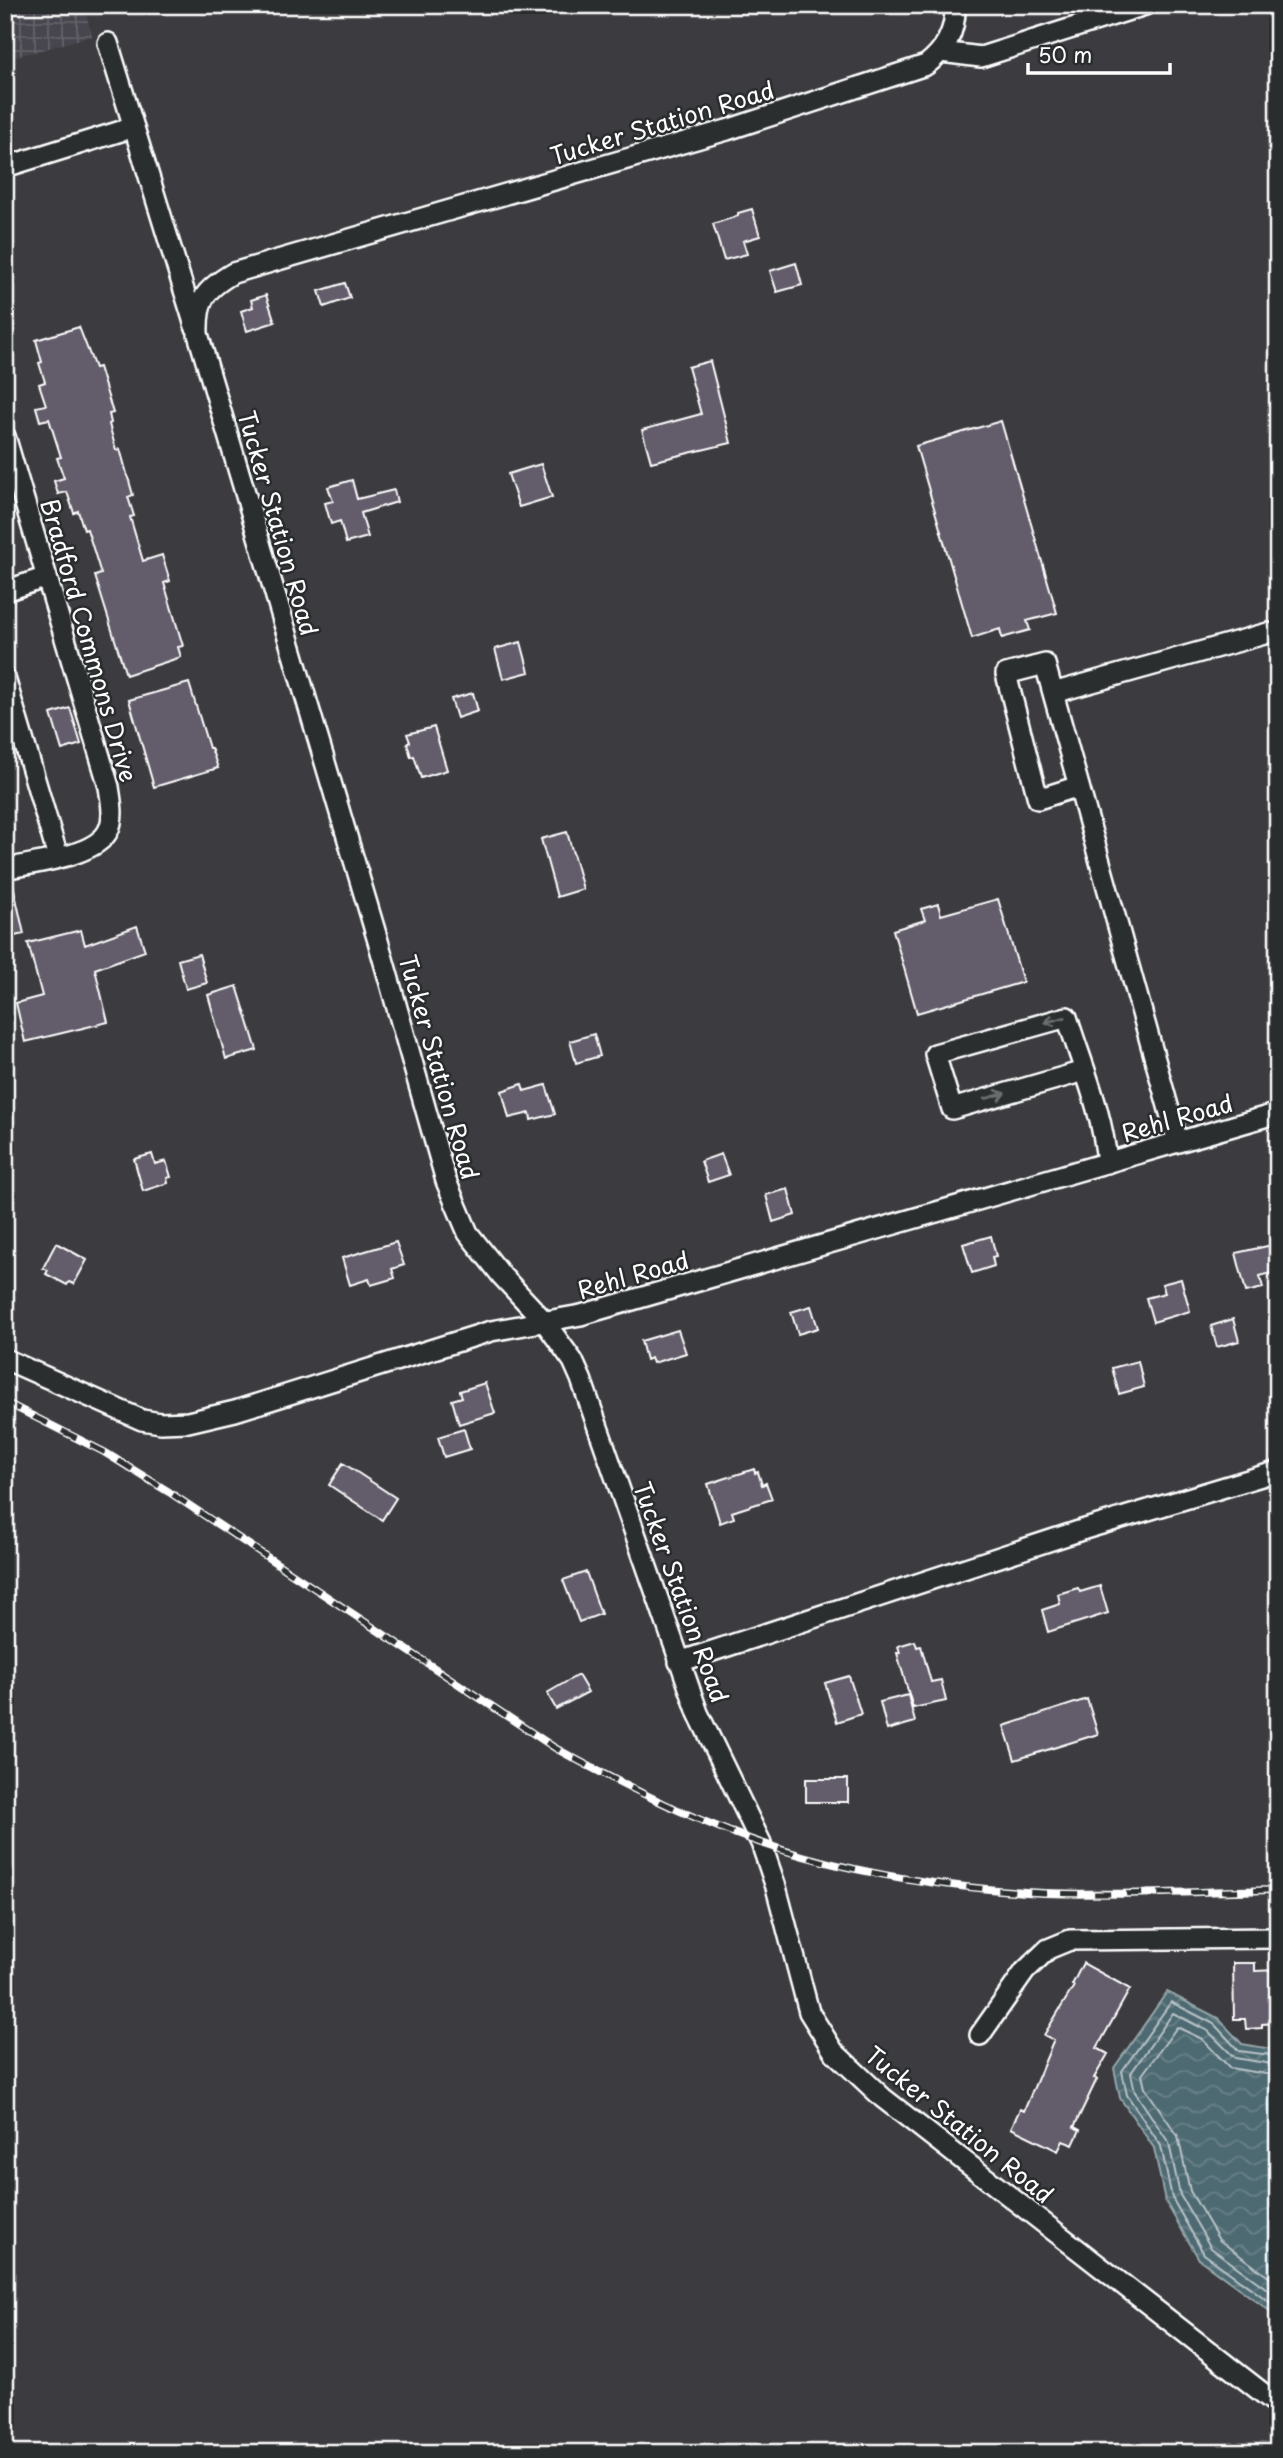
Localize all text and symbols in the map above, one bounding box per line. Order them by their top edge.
scale bar [1028,32,1169,76]
text: 50 m [1038,38,1092,70]
street label: Tucker Station Road [545,71,779,173]
street label: Tucker Station Road [230,406,328,640]
street label: Bradford Commons Drive [32,494,148,786]
street label: Tucker Station Road [391,950,489,1184]
one-way arrow [1045,1015,1067,1028]
street label: Rehl Road [1117,1084,1237,1150]
one-way arrow [984,1089,1006,1102]
street label: Rehl Road [573,1241,693,1307]
street label: Tucker Station Road [625,1477,739,1707]
street label: Tucker Station Road [858,2037,1062,2211]

